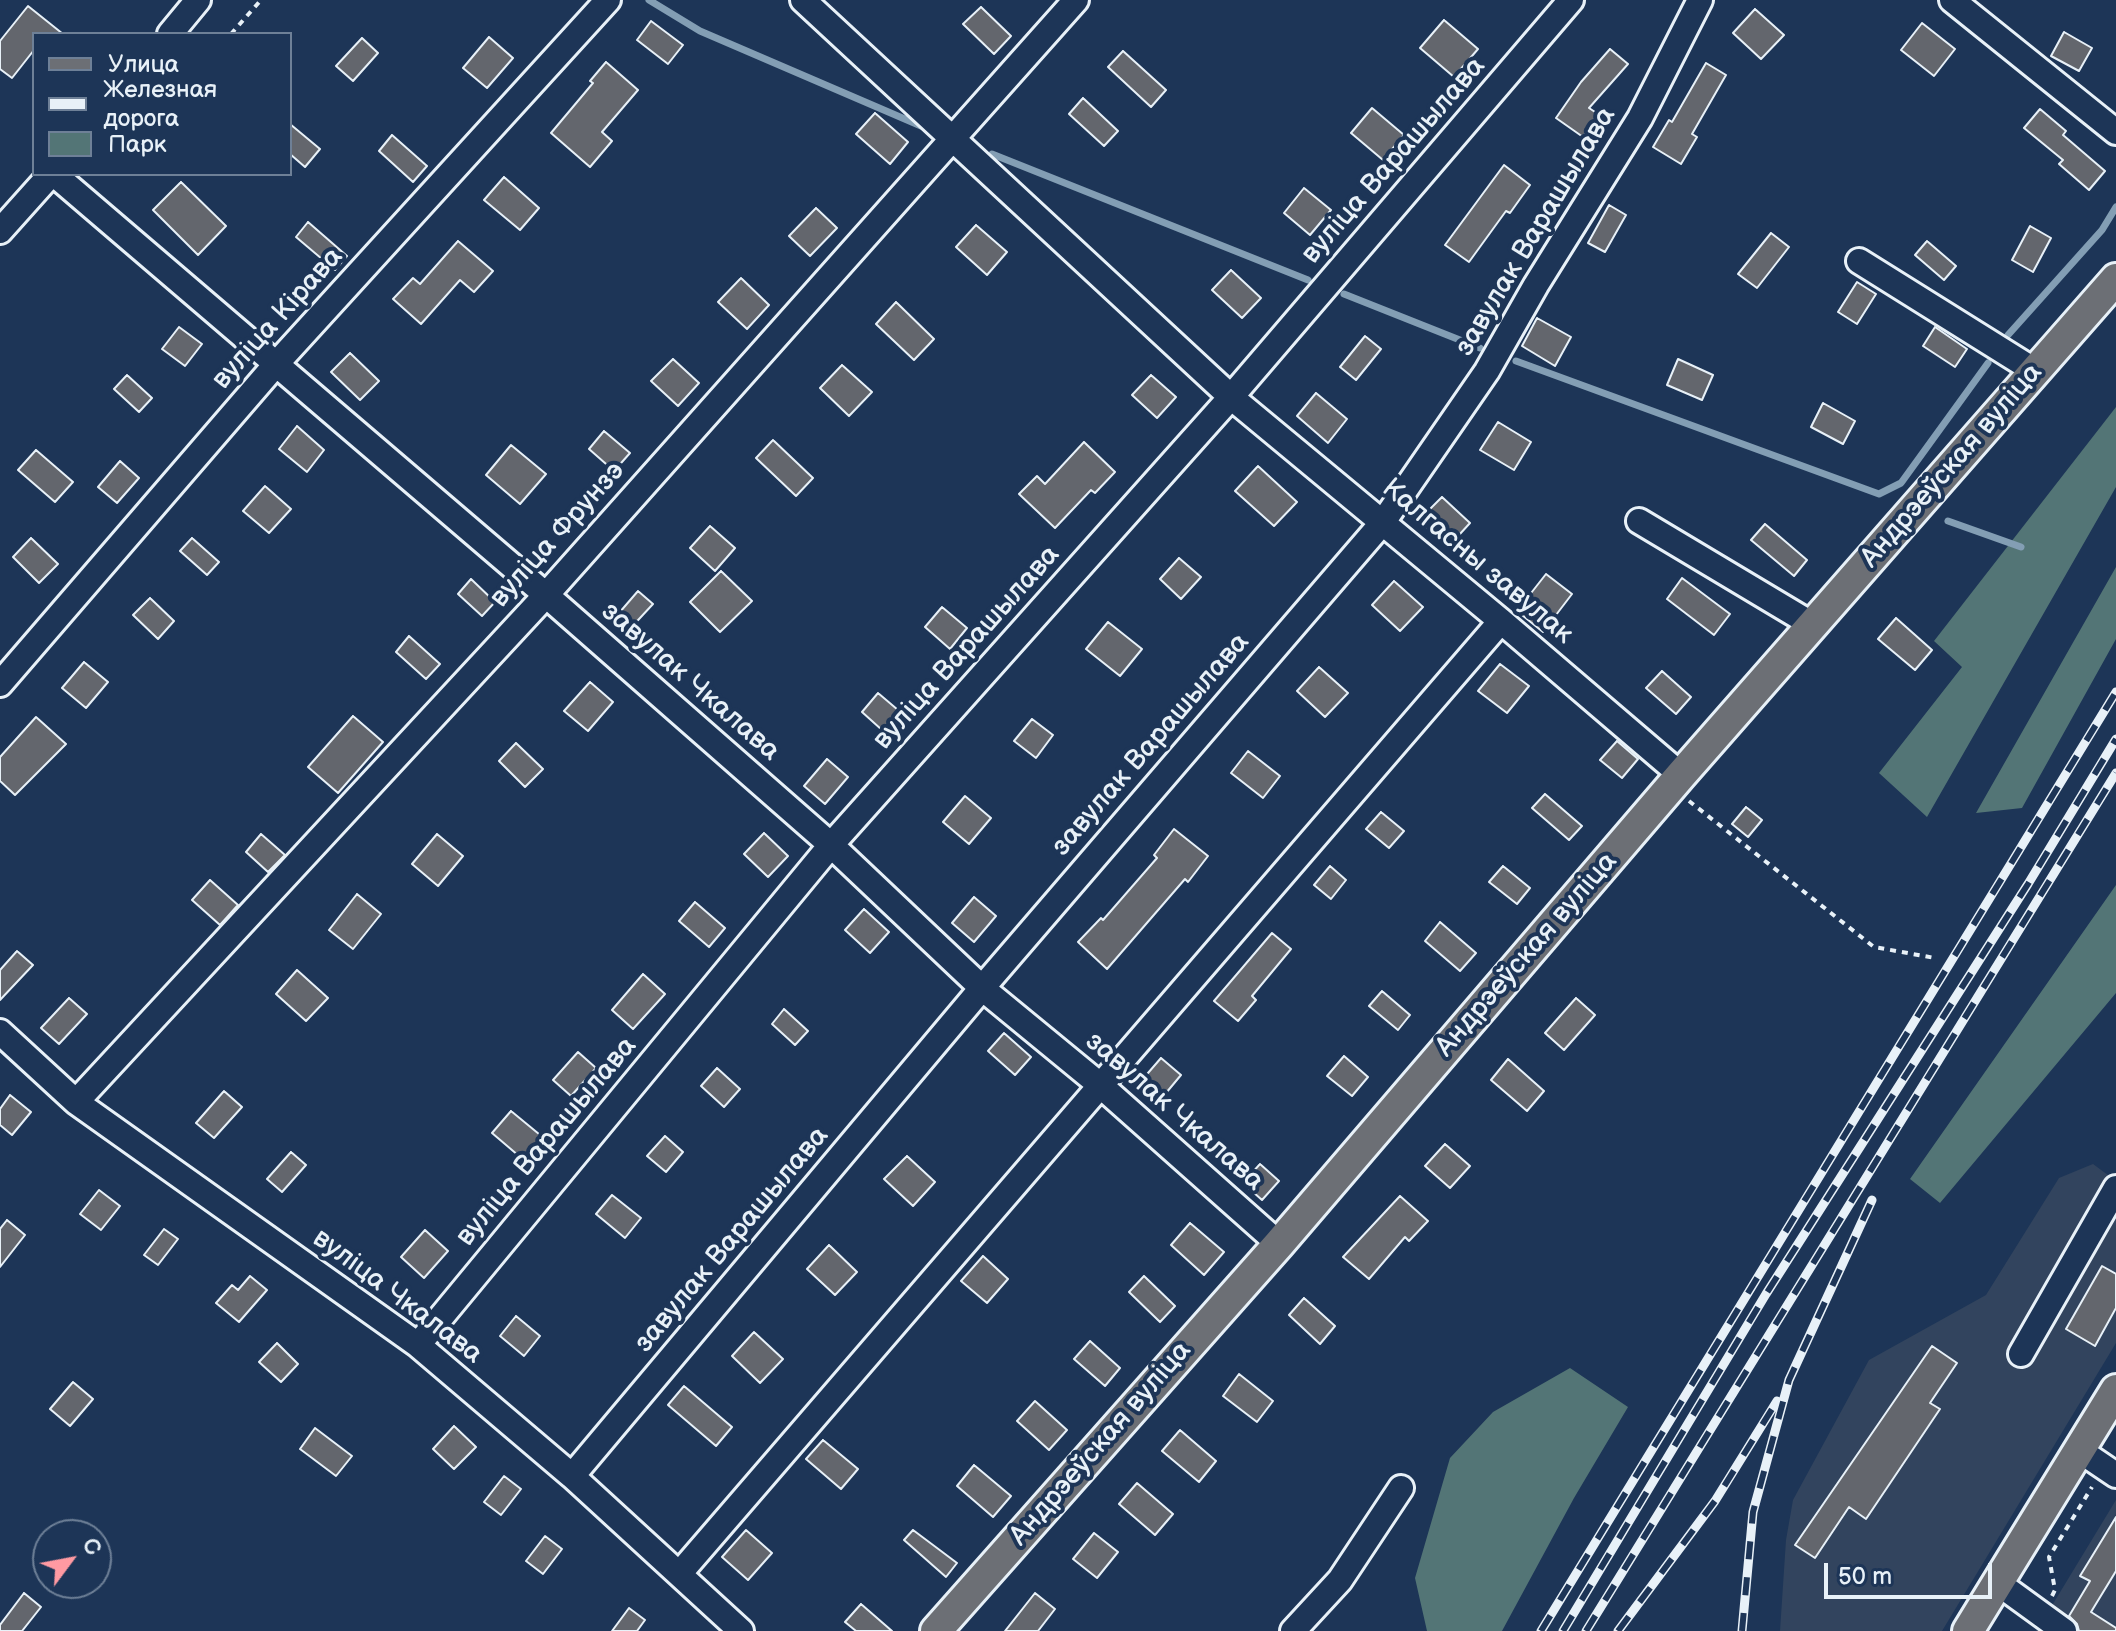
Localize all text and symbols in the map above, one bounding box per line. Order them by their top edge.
legend [32,32,292,176]
text: Улица [108,50,179,79]
street label: вуліца Варашылава [1295,51,1493,271]
text: Железная дорога [103,75,217,133]
street label: завулак Варашылава [1448,101,1624,363]
text: Парк [108,130,166,159]
street label: вуліца Кірава [205,241,351,397]
street label: Андрэеўская вуліца [1854,357,2050,575]
street label: вуліца Фрунзэ [484,455,632,615]
street label: Калгасны завулак [1374,472,1580,652]
street label: вуліца Варашылава [867,539,1067,757]
street label: завулак Чкалава [594,595,786,769]
street label: завулак Варашылава [1045,627,1257,863]
street label: Андрэеўская вуліца [1429,846,1625,1064]
street label: завулак Чкалава [1078,1025,1270,1199]
street label: вуліца Варашылава [450,1030,644,1254]
street label: завулак Варашылава [628,1120,836,1360]
street label: вуліца Чкалава [305,1222,489,1372]
street label: Андрэеўская вуліца [1003,1335,1199,1553]
north arrow [32,1519,112,1599]
text: С [76,1533,107,1561]
scale bar [1828,1547,1996,1597]
text: 50 m [1838,1562,1892,1591]

